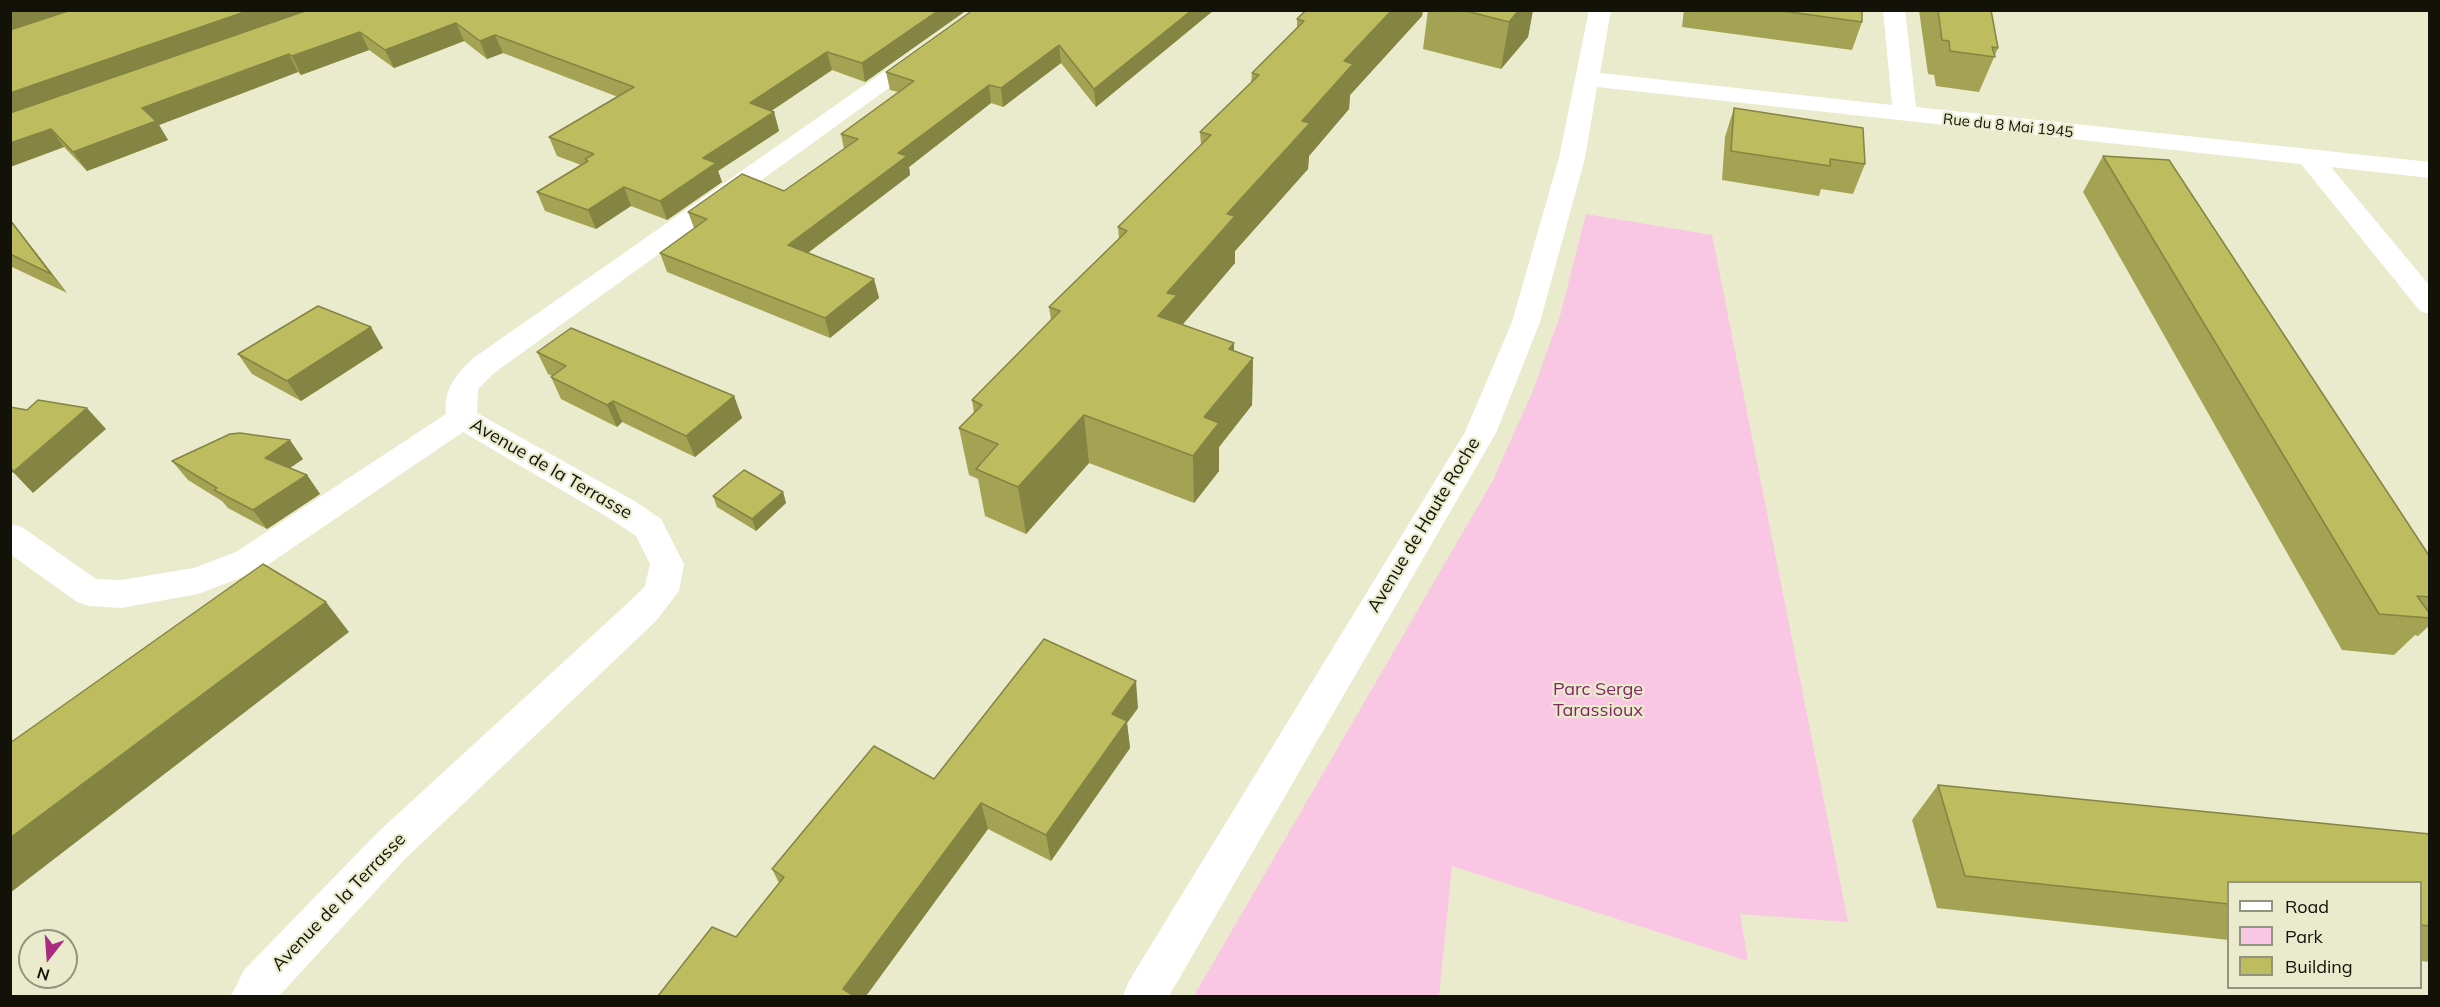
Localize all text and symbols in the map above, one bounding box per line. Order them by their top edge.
street label: Rue du 8 Mai 1945 [1942,110,2074,142]
street label: Avenue de la Terrasse [466,414,636,524]
street label: Avenue de Haute Roche [1363,434,1485,616]
park label: Parc Serge Tarassioux [1553,679,1643,722]
street label: Avenue de la Terrasse [268,829,410,975]
legend [2227,881,2422,989]
text: Road [2285,895,2329,918]
text: Park [2285,925,2323,948]
north arrow [18,929,78,989]
text: Building [2285,955,2353,978]
text: N [35,963,52,986]

